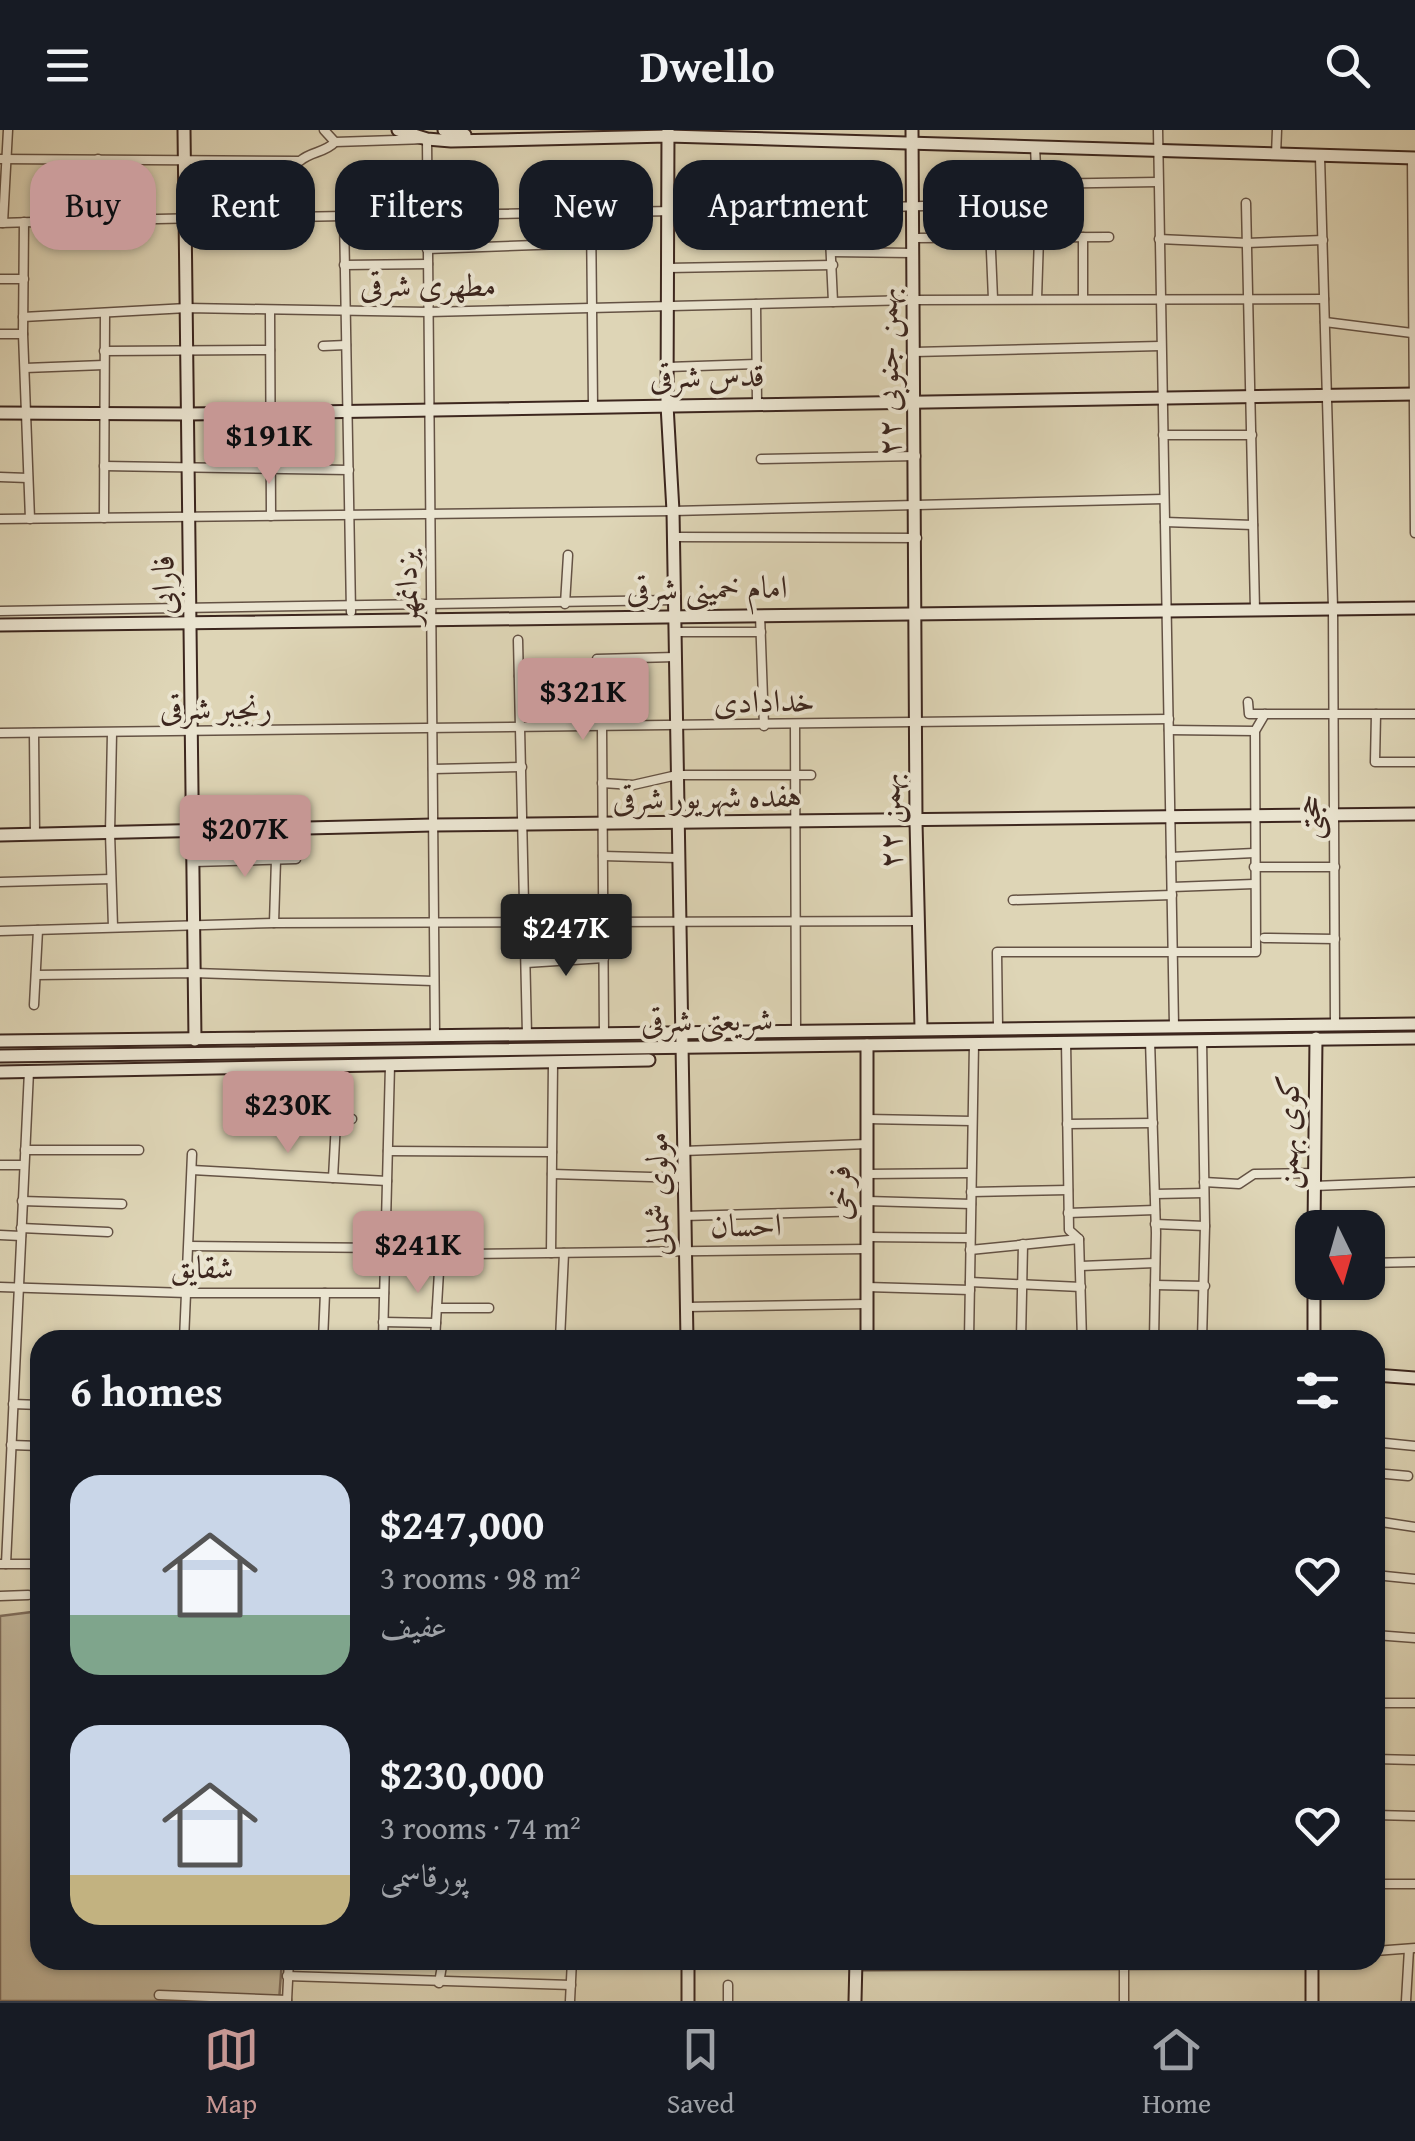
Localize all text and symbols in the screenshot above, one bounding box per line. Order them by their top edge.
text: Dwello [640,33,775,98]
icon: menu [40,38,95,93]
icon: search [1320,38,1375,93]
chip: Buy [30,160,156,250]
chip: Rent [176,160,315,250]
chip: Filters [335,160,499,250]
chip: New [519,160,653,250]
chip: Apartment [673,160,903,250]
chip: House [923,160,1084,250]
street label: مطهری شرقی [360,261,496,308]
street label: ۲۲ بهمن جنوبی [862,287,911,457]
street label: قدس شرقی [649,351,765,400]
pin: $191K [199,402,339,487]
text: $191K [226,411,312,458]
street label: یزدانمهر [381,547,430,628]
street label: فارابی [138,555,187,615]
street label: امام خمینی شرقی [626,563,788,617]
pin: $321K [513,658,653,743]
text: $321K [540,667,626,714]
street label: خدادادی [713,676,815,725]
street label: رنجبر شرقی [160,684,272,731]
street label: هفده شهریور شرقی [612,771,802,822]
street label: ۲۲ بهمن [864,773,913,869]
street label: حجتی [1285,794,1332,840]
pin: $207K [175,795,315,880]
text: $207K [202,804,288,851]
pin: $247K [496,894,636,979]
text: $247K [523,903,609,950]
street label: شریعتی شرقی [640,995,774,1044]
pin: $230K [218,1071,358,1156]
street label: کوی بهمن [1262,1074,1311,1190]
text: $230K [245,1080,331,1127]
street label: مولوی شمالی [632,1131,681,1257]
street label: فرخی [815,1165,862,1221]
street label: احسان [710,1200,782,1249]
north arrow [1295,1210,1385,1300]
map controls [1295,1210,1385,1300]
pin: $241K [348,1211,488,1296]
text: $241K [375,1220,461,1267]
street label: شقایق [170,1242,234,1291]
text: 6 homes [70,1360,223,1421]
icon: filters [1290,1363,1345,1418]
text: $247,000 [380,1493,544,1554]
icon: home [150,1515,270,1635]
icon: heart [1290,1548,1345,1603]
text: 3 rooms · 98 m² [380,1554,581,1601]
text: عفیف [380,1602,447,1649]
text: $230,000 [380,1743,544,1804]
icon: home [150,1765,270,1885]
icon: heart [1290,1798,1345,1853]
text: 3 rooms · 74 m² [380,1804,581,1851]
text: پورقاسمی [380,1852,468,1899]
tab: Map [204,2022,259,2123]
tab: Saved [667,2022,734,2123]
tab: Home [1142,2022,1211,2123]

